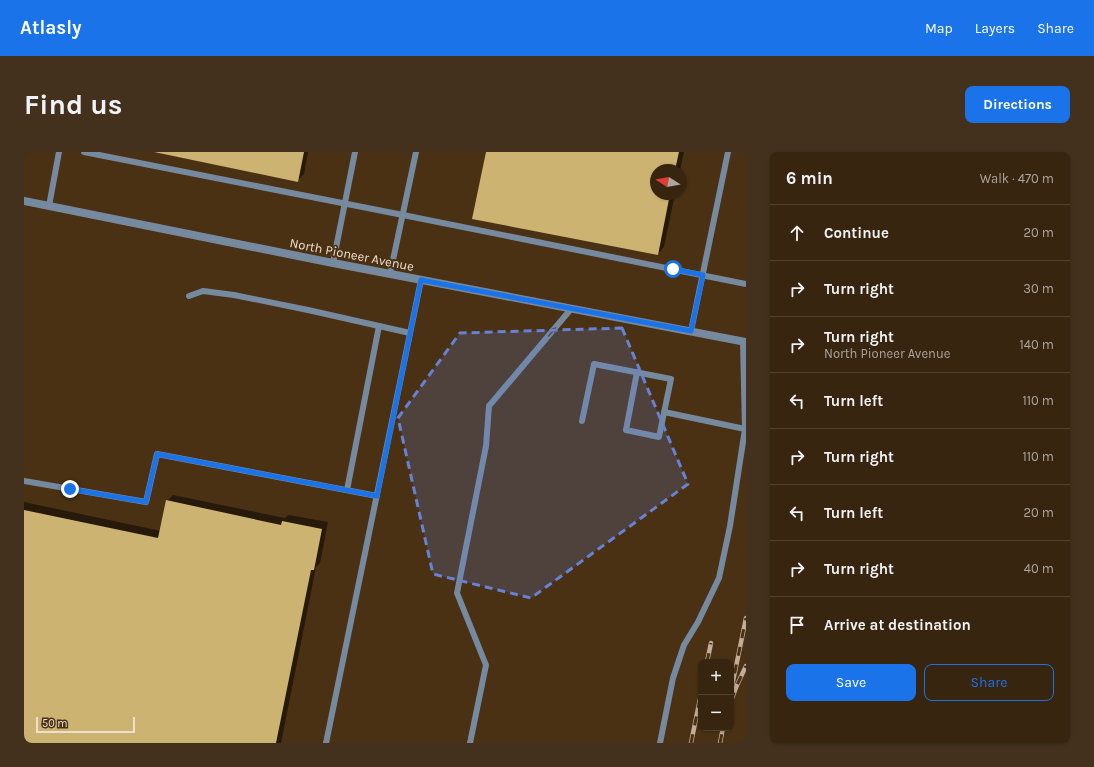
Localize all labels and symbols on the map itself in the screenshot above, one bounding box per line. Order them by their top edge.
north arrow [650,164,686,200]
street label: North Pioneer Avenue [288,235,416,274]
route start [664,260,682,278]
one-way arrow [547,326,556,337]
route end [61,480,79,498]
scale bar [36,715,135,734]

